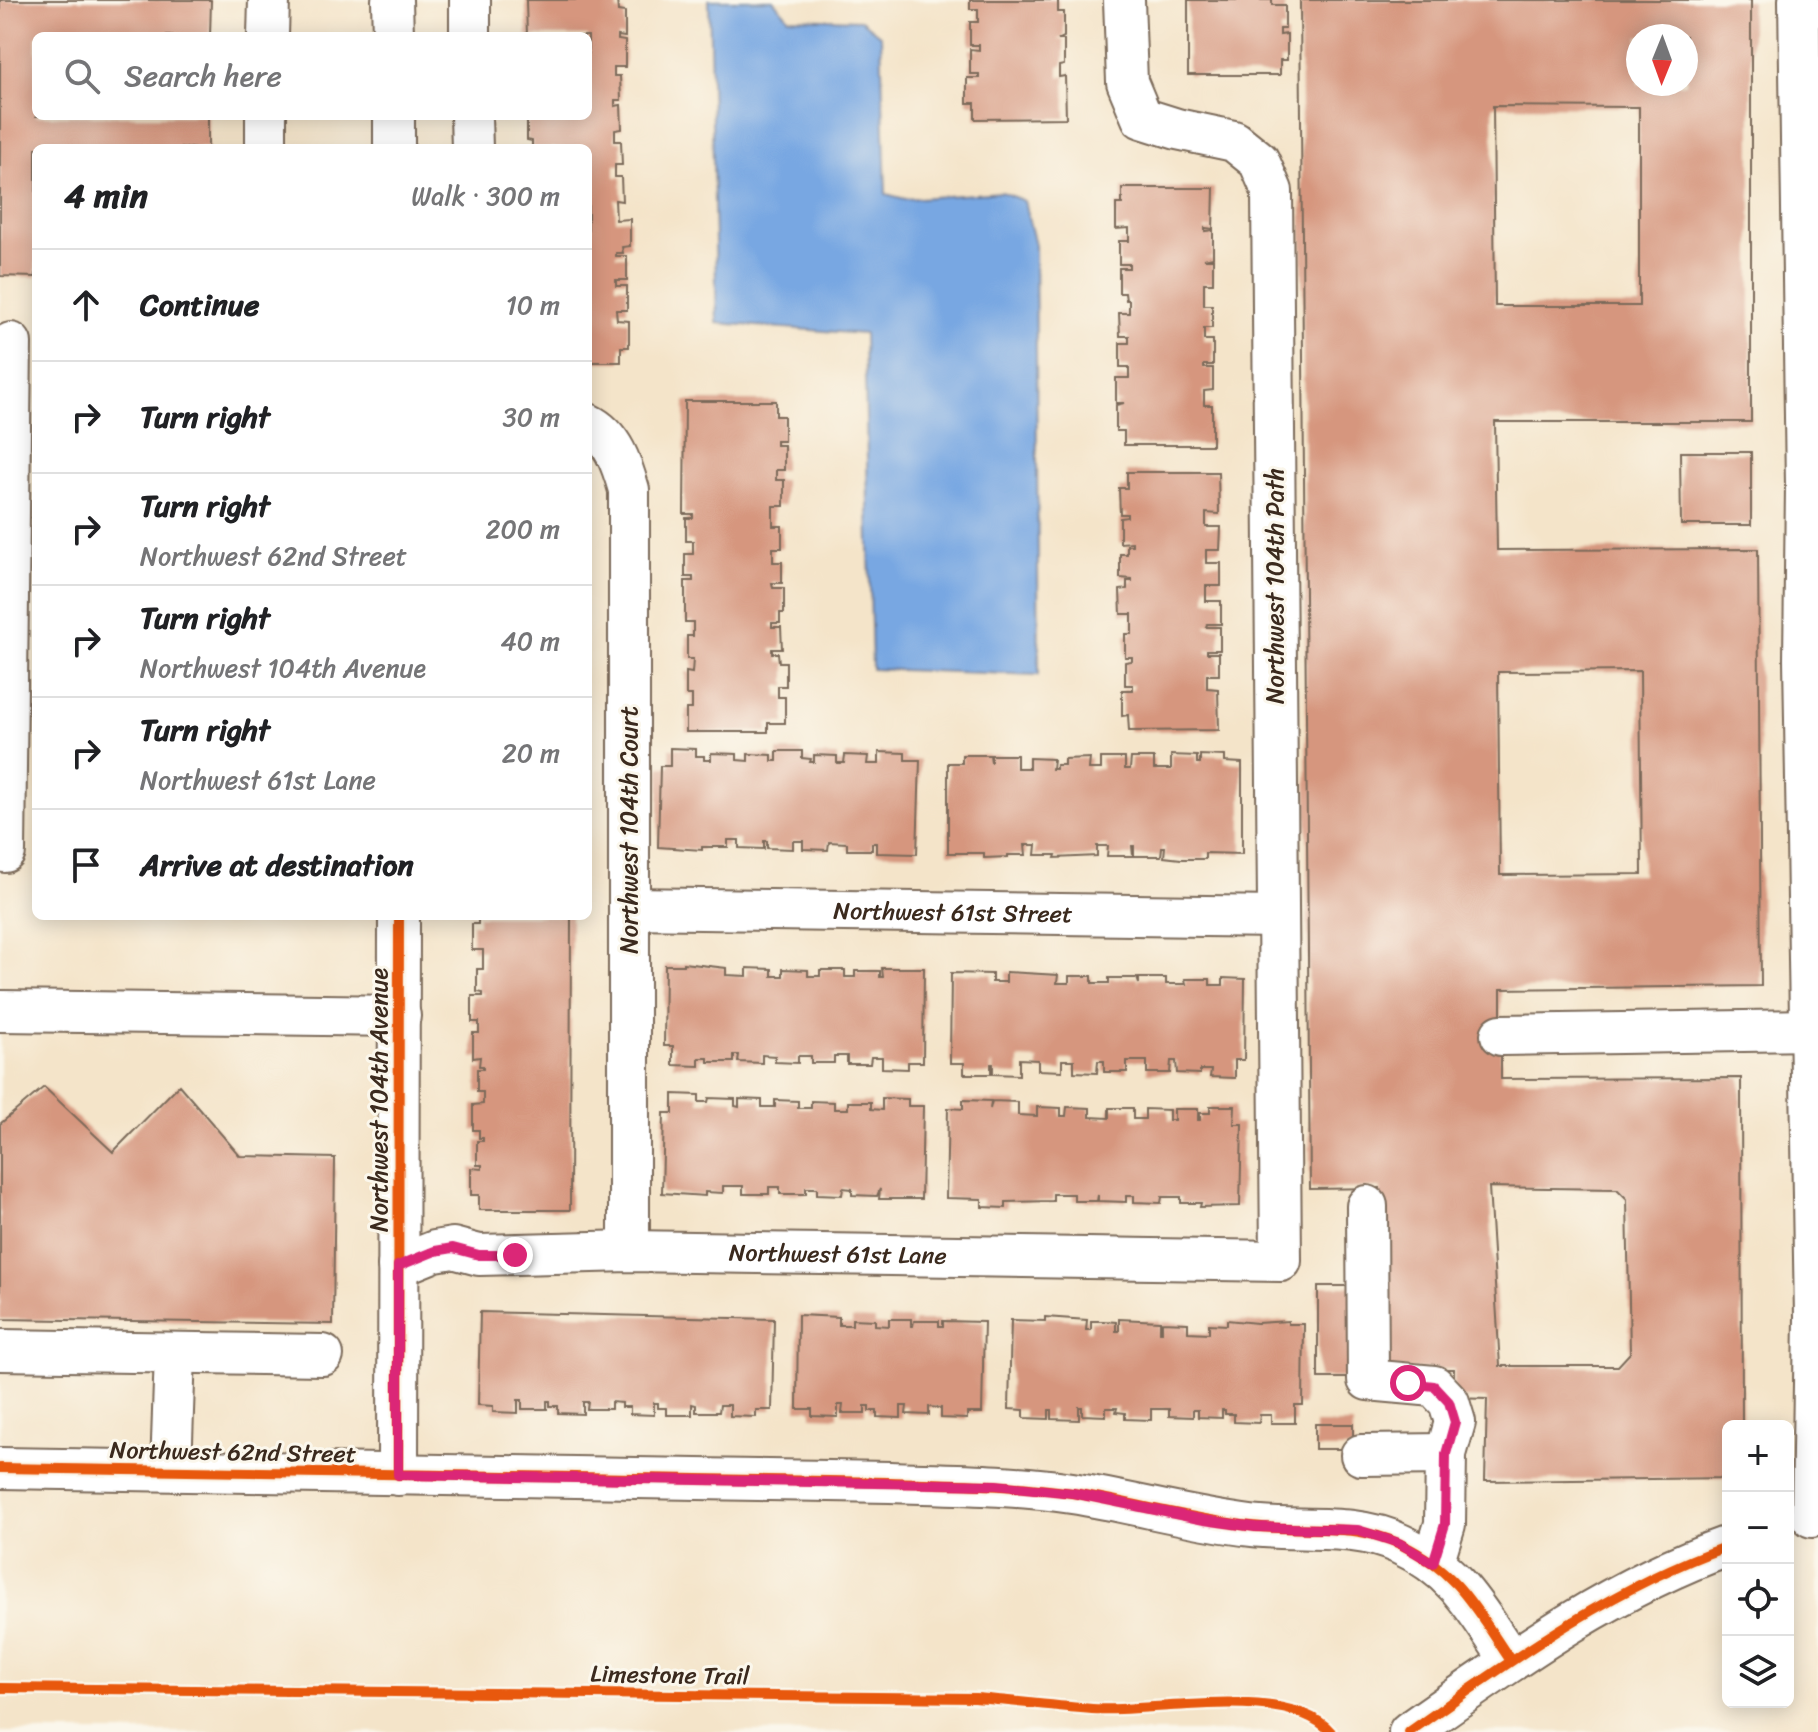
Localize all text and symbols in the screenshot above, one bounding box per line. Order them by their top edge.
north arrow [1626,24,1698,96]
search box [32,32,592,120]
text: Search here [124,49,282,103]
icon: search [60,54,104,98]
text: 4 min [64,166,148,226]
text: Walk · 300 m [411,173,560,219]
text: Continue [140,278,259,332]
text: 10 m [506,282,560,328]
icon: ahead [64,283,108,327]
text: Turn right [140,390,270,444]
text: 30 m [503,394,560,440]
icon: right [64,395,108,439]
street label: Northwest 104th Path [1254,468,1296,704]
text: Turn right [140,479,270,533]
text: 200 m [485,506,560,552]
icon: right [64,507,108,551]
text: Northwest 62nd Street [140,533,407,579]
text: Turn right [140,591,270,645]
text: 40 m [501,618,560,664]
icon: right [64,619,108,663]
text: Northwest 104th Avenue [140,645,426,691]
text: Turn right [140,703,270,757]
street label: Northwest 104th Court [608,706,650,954]
text: 20 m [502,730,560,776]
icon: right [64,731,108,775]
text: Northwest 61st Lane [140,757,376,803]
text: Arrive at destination [140,838,414,892]
icon: arrive [64,843,108,887]
street label: Northwest 61st Street [833,890,1073,935]
street label: Northwest 104th Avenue [358,968,400,1232]
street label: Northwest 61st Lane [729,1232,947,1277]
route end [497,1237,533,1273]
route start [1390,1365,1426,1401]
map controls [1722,1420,1794,1708]
button: + [1722,1420,1794,1492]
street label: Northwest 62nd Street [109,1429,357,1475]
button: − [1722,1492,1794,1564]
button: locate [1722,1564,1794,1636]
button: layers [1722,1636,1794,1708]
street label: Limestone Trail [590,1653,751,1697]

